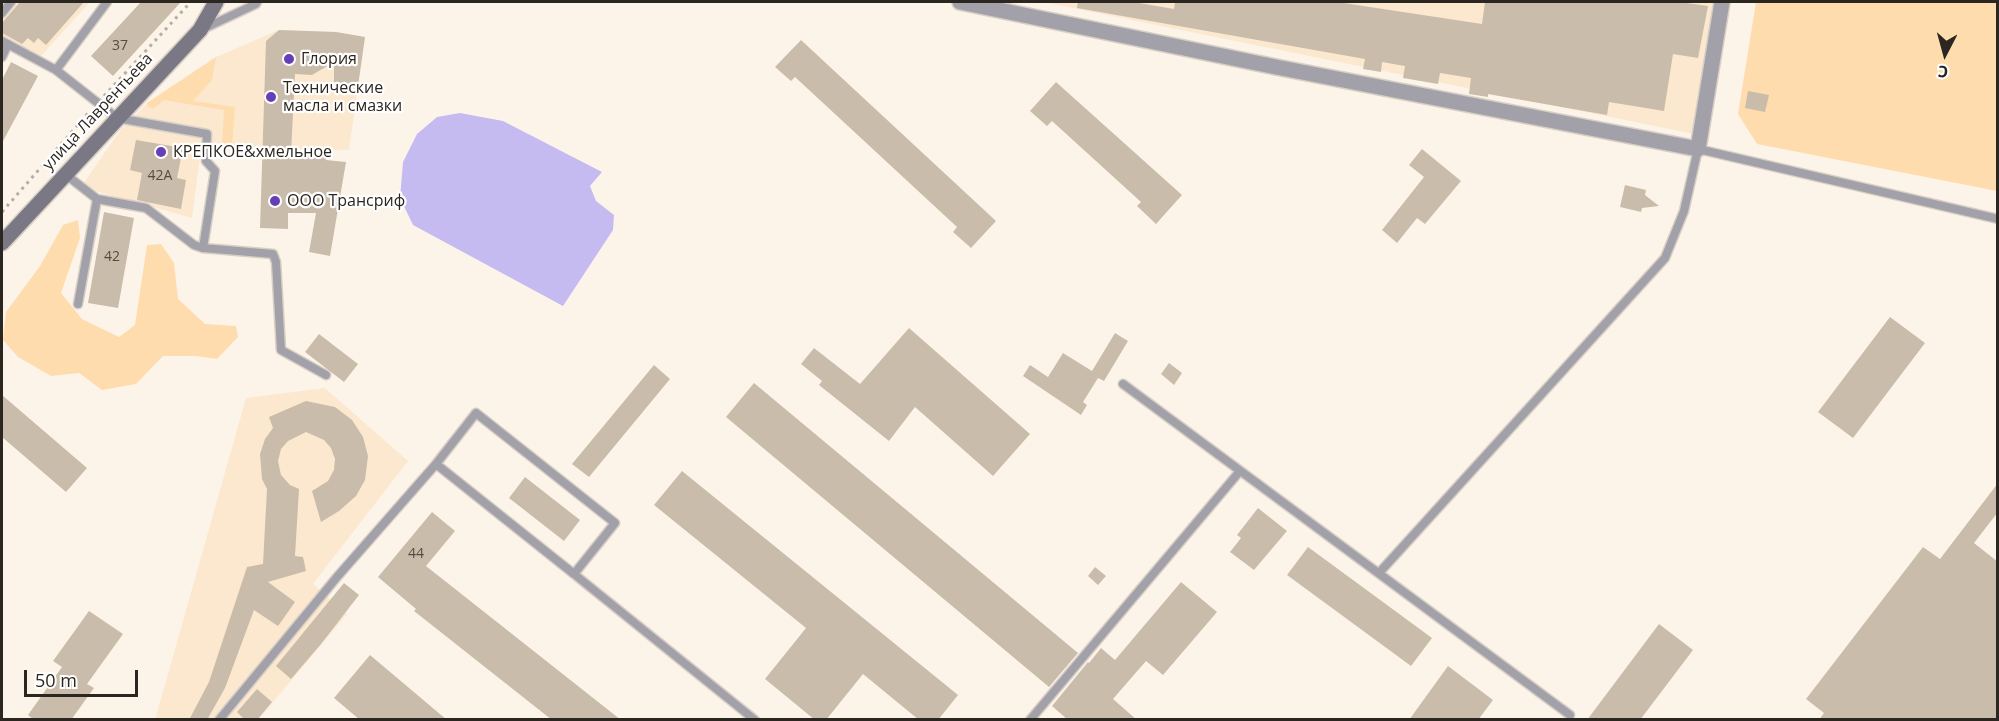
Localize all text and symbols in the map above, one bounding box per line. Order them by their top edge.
north arrow [1915,24,1975,84]
house number: 37 [112,38,128,54]
place label: Глория [301,49,357,69]
street label: улица Лаврентьева [39,50,157,174]
marker: Глория [282,52,296,66]
text: С [1937,60,1949,83]
place label: Технические масла и смазки [283,78,402,116]
marker: Технические масла и смазки [264,90,278,104]
place label: КРЕПКОЕ&хмельное [173,142,332,162]
marker: КРЕПКОЕ&хмельное [154,145,168,159]
house number: 42А [148,168,172,184]
place label: ООО Трансриф [287,191,405,211]
marker: ООО Трансриф [268,194,282,208]
house number: 42 [104,249,120,265]
house number: 44 [408,546,424,562]
scale bar [27,658,141,696]
text: 50 m [35,668,77,692]

